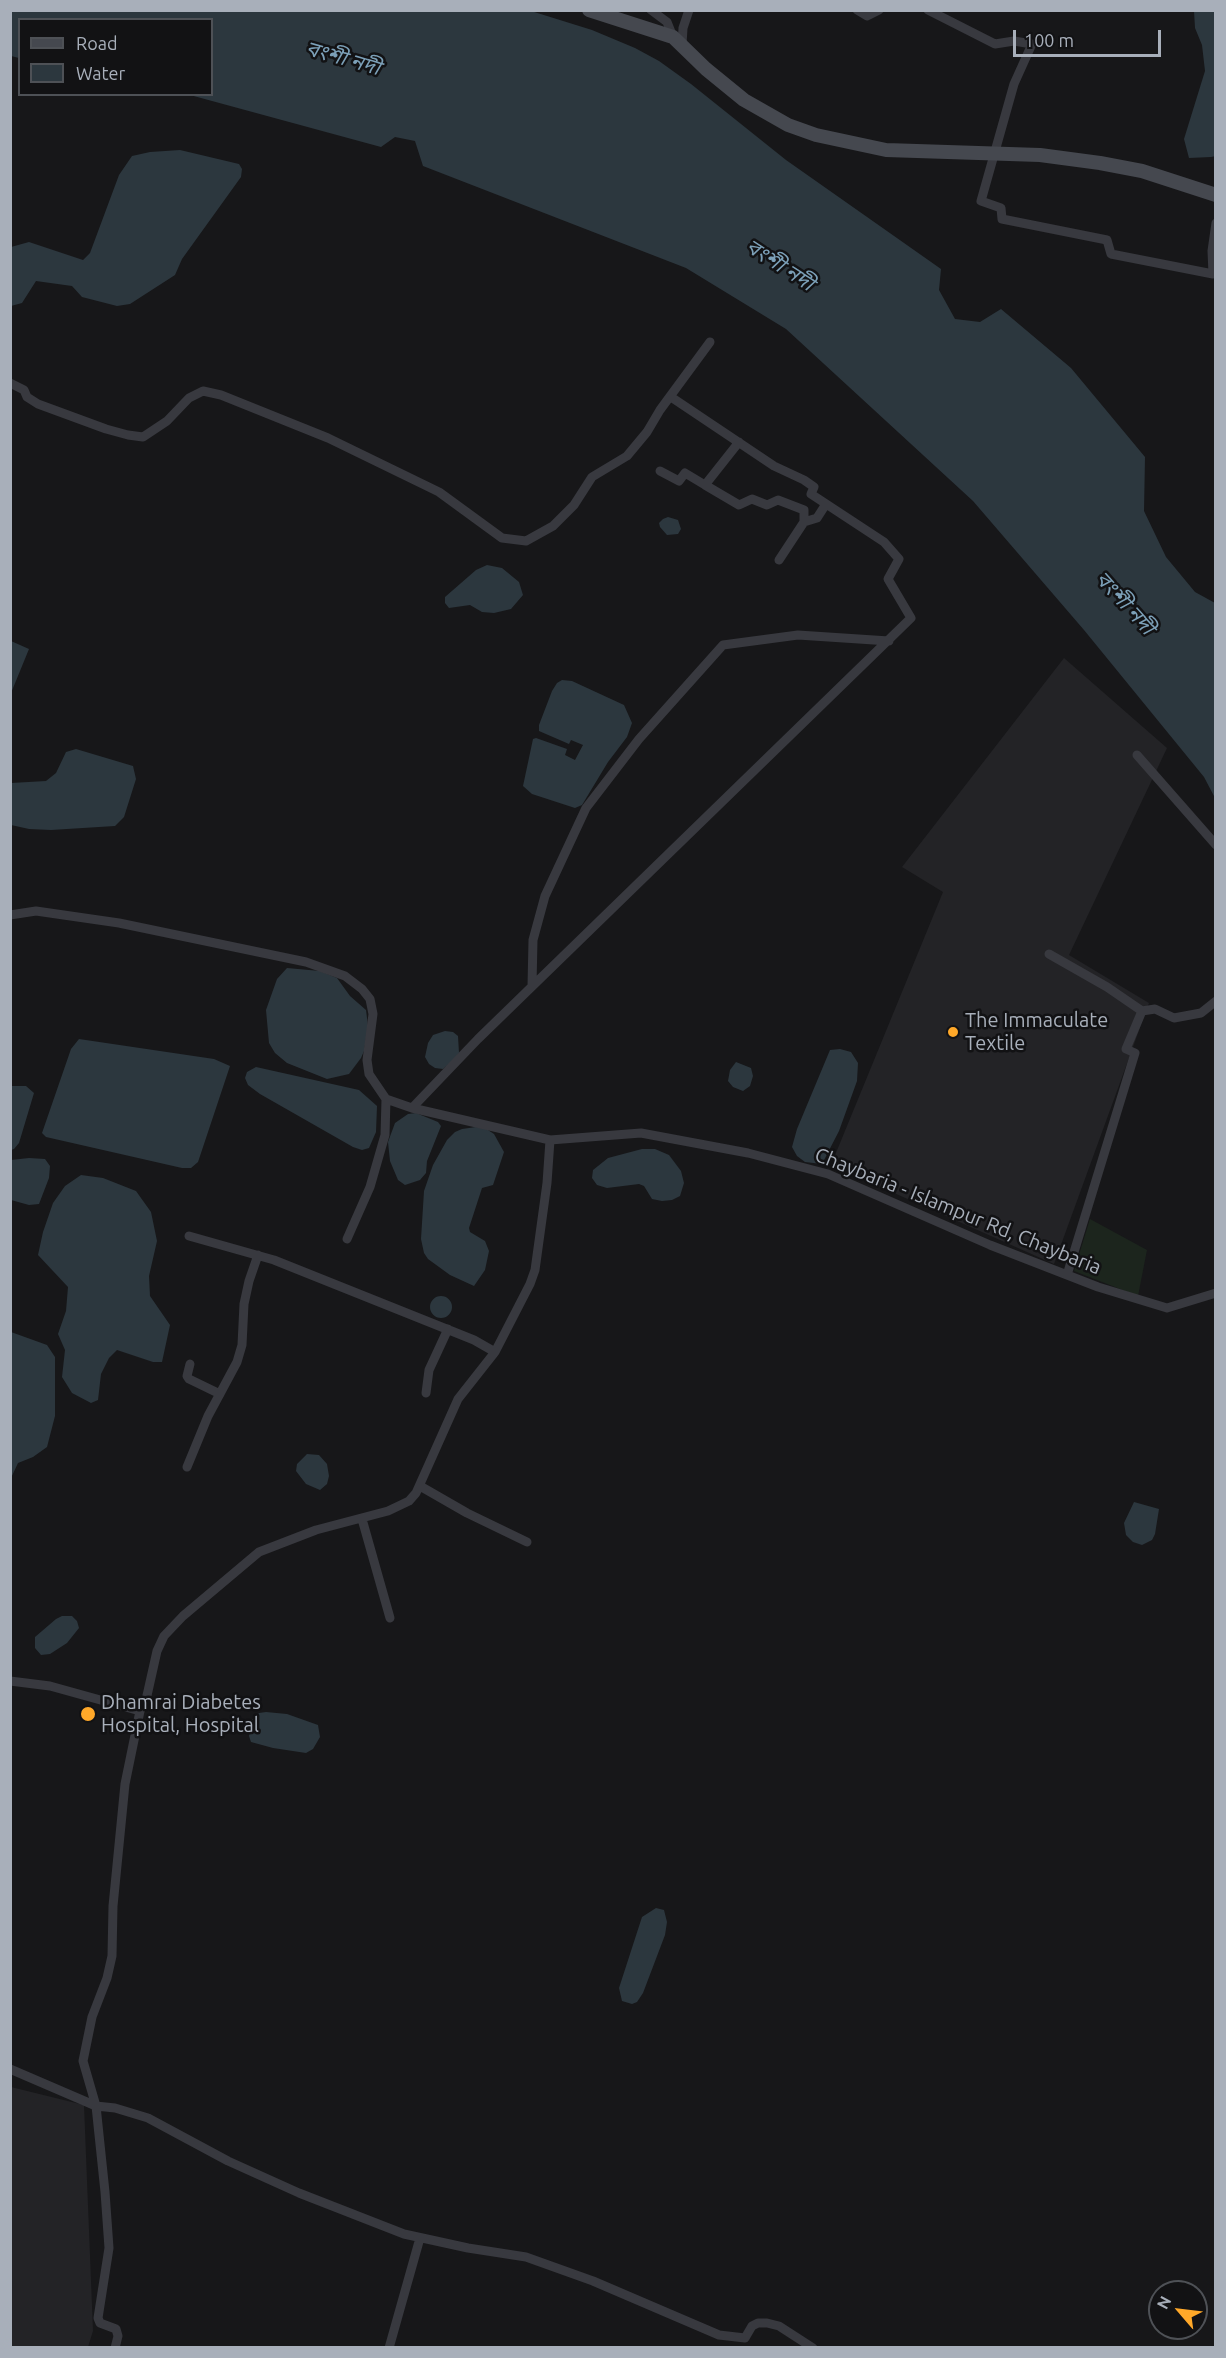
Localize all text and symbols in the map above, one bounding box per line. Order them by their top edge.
legend [18,18,213,96]
scale bar [1016,18,1164,56]
text: 100 m [1024,30,1074,50]
text: Road [76,33,118,53]
water label: বংশী নদী [303,35,383,81]
text: Water [76,63,125,83]
water label: বংশী নদী [741,234,819,296]
water label: বংশী নদী [1090,566,1160,640]
place label: The Immaculate Textile [965,1008,1108,1055]
marker: The Immaculate Textile [946,1025,960,1039]
street label: Chaybaria - Islampur Rd, Chaybaria [811,1142,1105,1280]
place label: Dhamrai Diabetes Hospital, Hospital [101,1690,261,1737]
marker: Dhamrai Diabetes Hospital, Hospital [79,1705,97,1723]
north arrow [1148,2280,1208,2340]
text: N [1153,2293,1175,2312]

